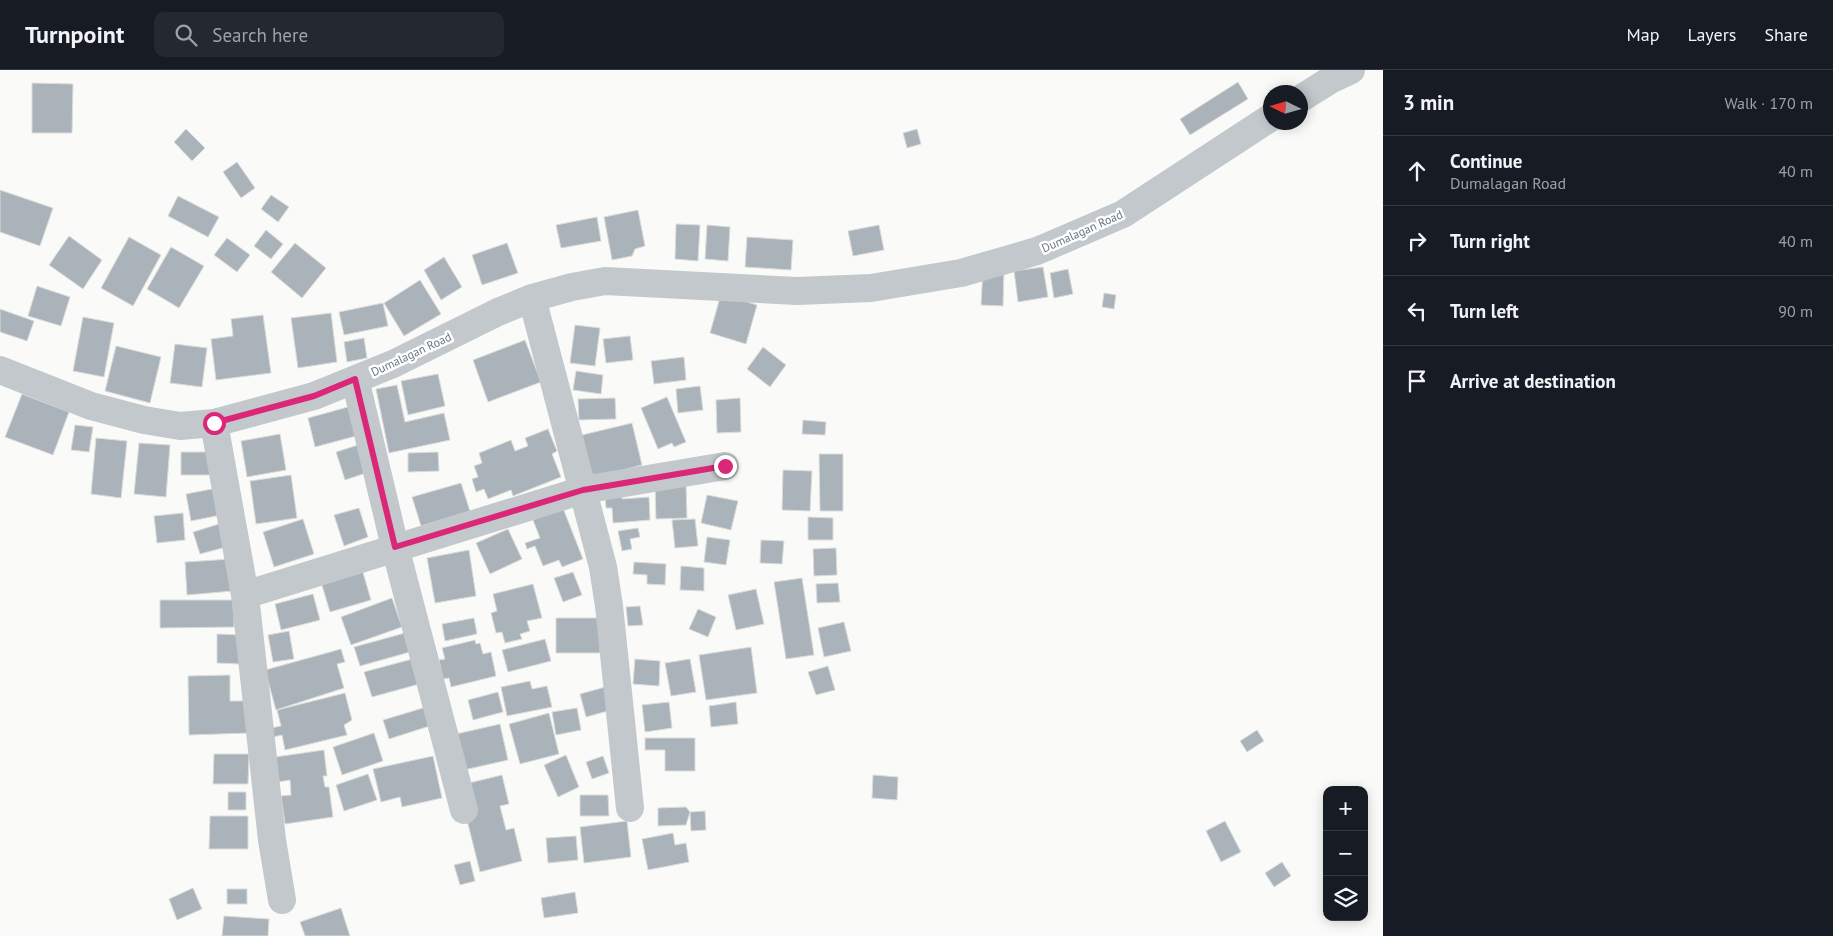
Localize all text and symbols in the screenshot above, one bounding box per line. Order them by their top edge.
search box [154,12,504,57]
text: Turnpoint [25,19,124,50]
icon: search [172,21,200,49]
text: Search here [212,23,308,47]
text: Map [1627,23,1659,46]
text: Layers [1687,23,1736,46]
text: Share [1764,23,1808,46]
north arrow [1263,85,1308,130]
text: 3 min [1403,89,1454,116]
text: Walk · 170 m [1724,93,1813,113]
text: Continue [1450,149,1522,173]
icon: ahead [1403,157,1431,185]
text: 40 m [1778,161,1813,181]
text: Dumalagan Road [1450,173,1566,193]
street label: Dumalagan Road [1039,206,1125,256]
icon: right [1403,227,1431,255]
text: Turn right [1450,229,1530,253]
text: 40 m [1778,231,1813,251]
icon: left [1403,297,1431,325]
text: Turn left [1450,299,1519,323]
text: 90 m [1778,301,1813,321]
street label: Dumalagan Road [368,329,454,379]
icon: arrive [1403,367,1431,395]
text: Arrive at destination [1450,369,1616,393]
route start [203,412,226,435]
route end [714,455,737,478]
map controls [1323,786,1368,921]
button: + [1323,786,1368,831]
button: − [1323,831,1368,876]
button: layers [1323,876,1368,921]

